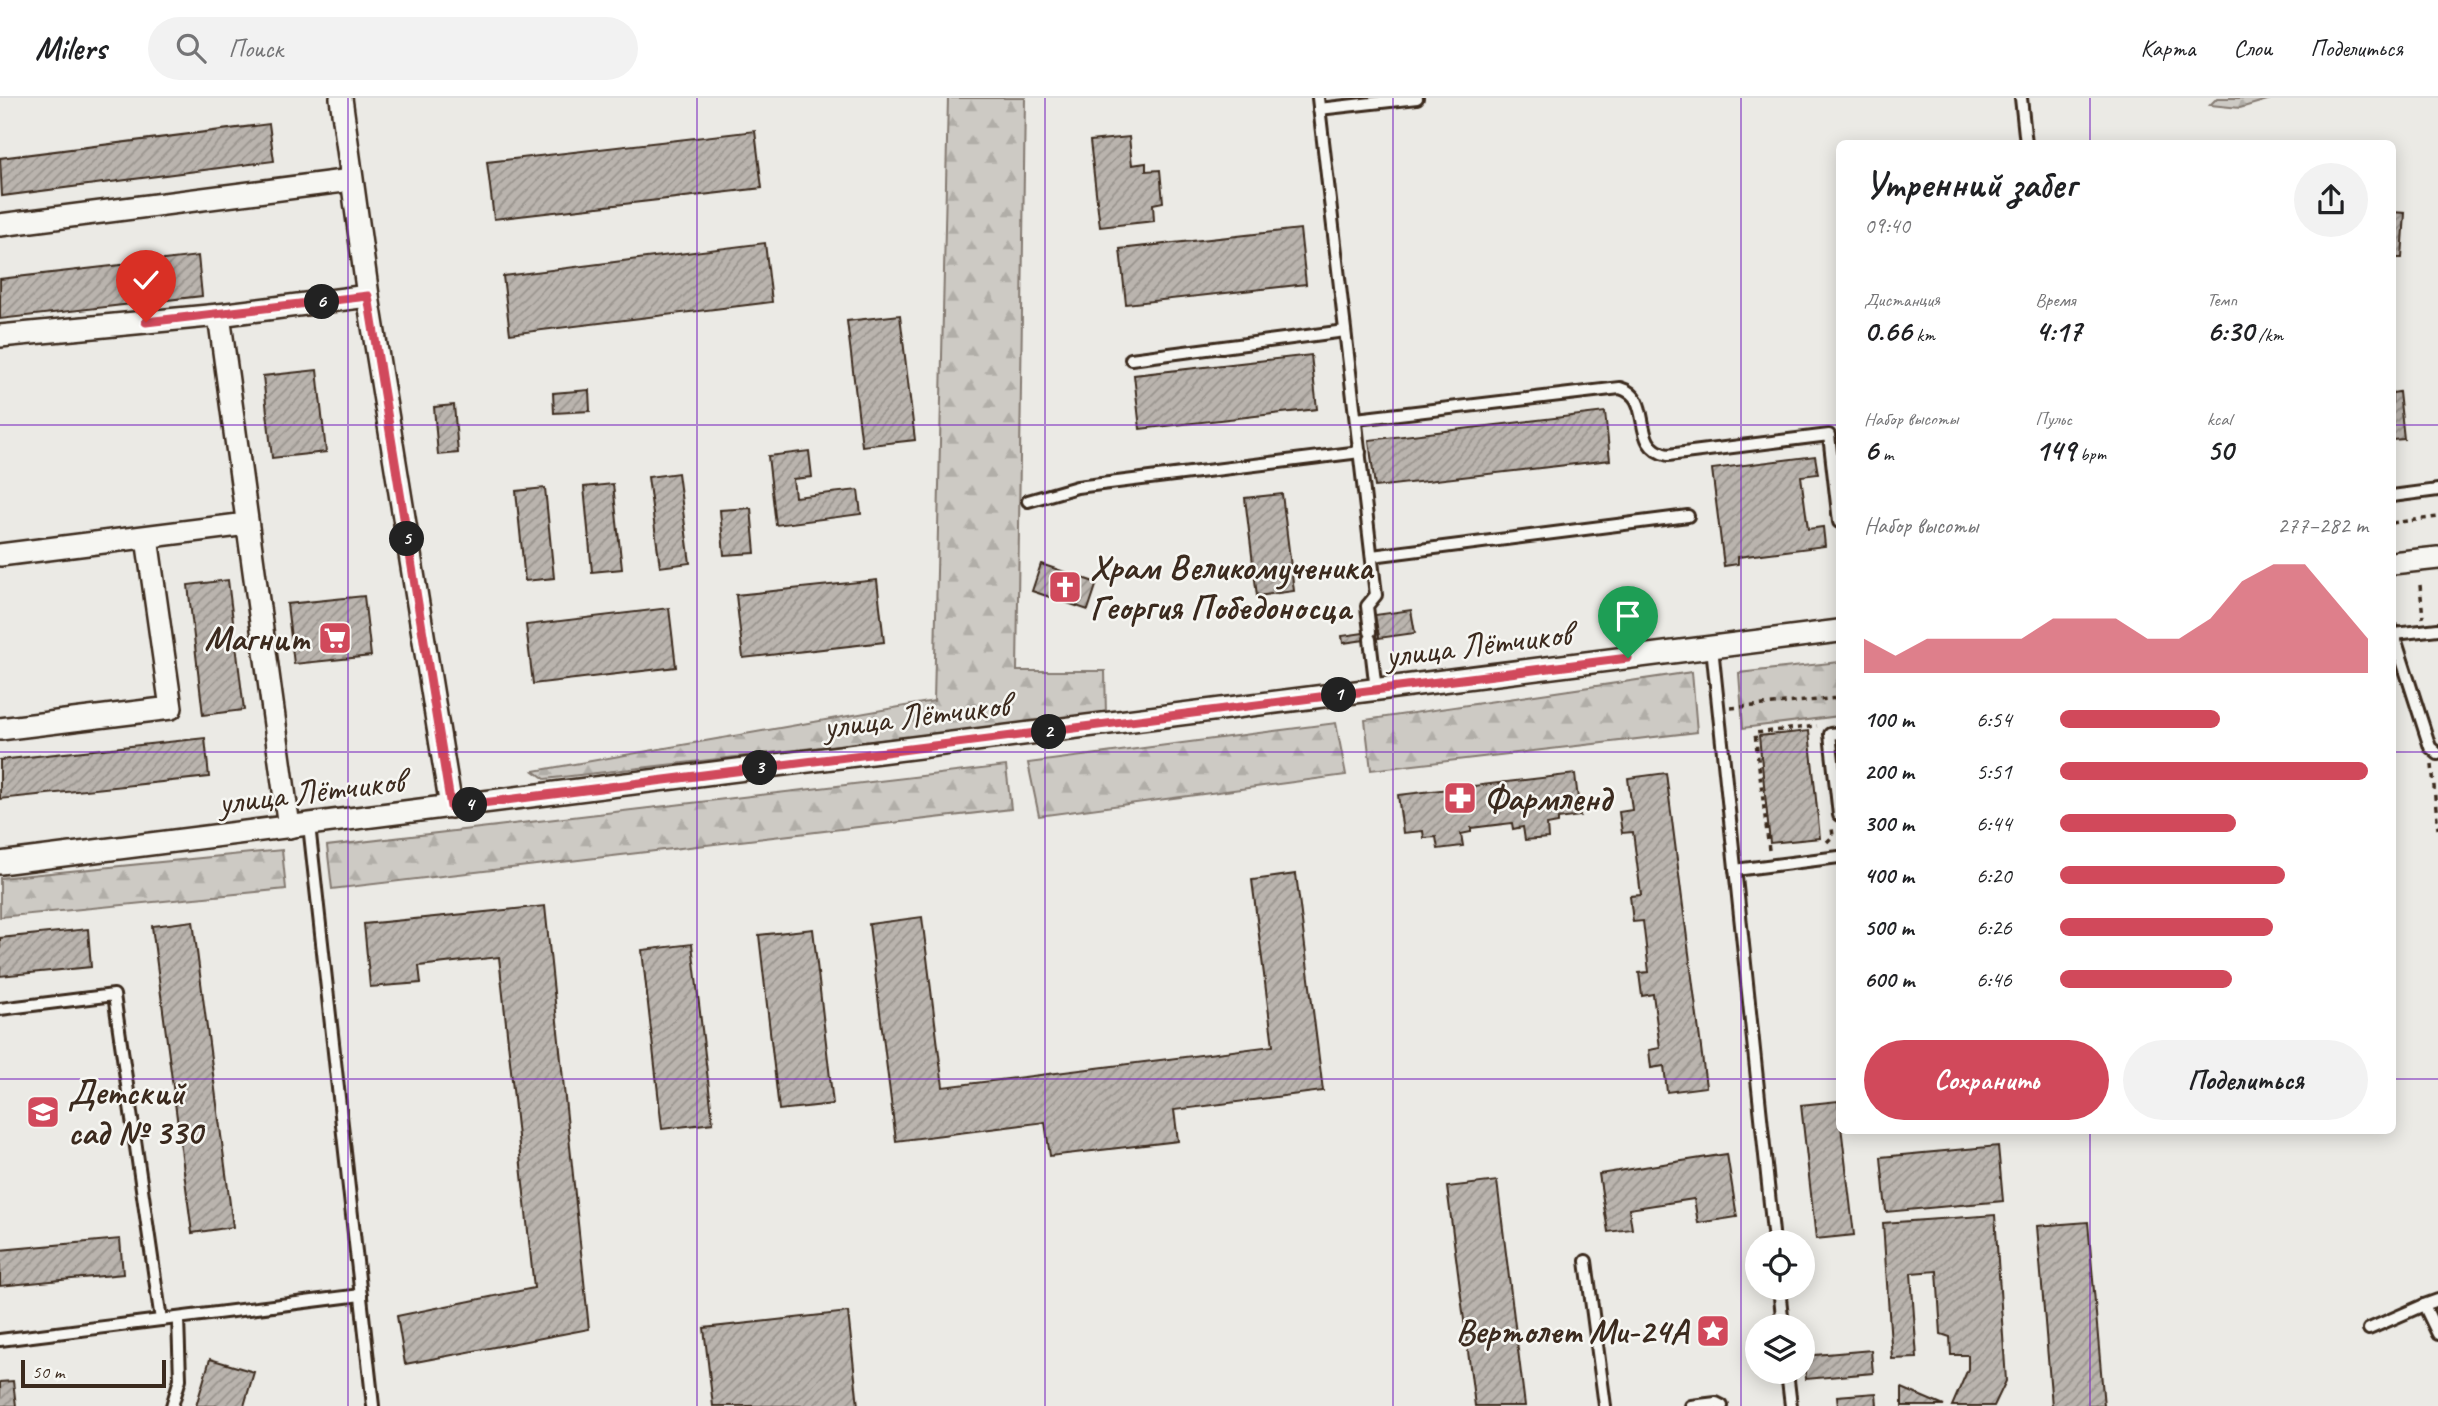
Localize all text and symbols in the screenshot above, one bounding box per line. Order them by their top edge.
search box [148,17,638,80]
text: Milers [35,27,106,69]
icon: search [172,29,210,67]
text: Поиск [228,32,283,65]
text: Карта [2141,33,2195,63]
text: Слои [2233,33,2272,63]
text: Поделиться [2310,33,2403,63]
text: Утренний забег [1864,161,2076,208]
button: share [2294,163,2368,237]
text: 09:40 [1864,211,1910,240]
pin [116,250,176,322]
icon: check [127,261,165,299]
pin: 6 [304,284,340,320]
text: Дистанция [1864,288,1940,312]
text: Время [2035,288,2075,312]
text: Темп [2207,288,2237,312]
text: 6 [317,289,326,313]
text: 0.66 [1864,312,1912,350]
text: 4:17 [2035,312,2082,350]
text: 6:30 [2207,312,2254,350]
text: km [1912,323,1935,347]
text: /km [2254,323,2283,347]
text: Набор высоты [1864,407,1958,431]
text: Пульс [2035,407,2072,431]
text: kcal [2207,407,2232,431]
text: 6 [1864,431,1878,469]
text: 149 [2035,431,2075,469]
text: 50 [2207,431,2233,469]
text: m [1878,442,1893,466]
text: bpm [2075,442,2106,466]
text: Набор высоты [1864,511,1978,540]
text: 277–282 m [2277,511,2368,540]
pin: 5 [390,522,424,556]
text: 5 [402,526,411,550]
place label: Храм Великомученика Георгия Победоносца [1090,545,1375,630]
church icon: Храм Великомученика Георгия Победоносца [1046,568,1084,606]
pin [1598,586,1658,658]
icon: arrive [1609,597,1647,635]
street label: улица Лётчиков [1381,610,1582,678]
place label: Магнит [204,616,311,661]
supermarket icon: Магнит [316,619,354,657]
pin: 1 [1322,678,1356,712]
street label: улица Лётчиков [819,681,1020,749]
text: 1 [1334,682,1343,706]
text: 100 m [1864,705,1914,734]
text: 6:54 [1976,705,2012,734]
pin: 2 [1032,714,1066,750]
text: 2 [1044,719,1053,743]
pin: 3 [742,750,778,786]
text: 3 [755,755,764,779]
street label: улица Лётчиков [214,757,415,825]
text: 200 m [1864,757,1914,786]
text: 5:51 [1976,757,2012,786]
place label: Фармленд [1484,776,1615,821]
pharmacy icon: Фармленд [1441,779,1479,817]
pin: 4 [452,788,488,822]
text: 4 [465,792,474,816]
text: 300 m [1864,809,1914,838]
text: 6:44 [1976,809,2012,838]
text: 400 m [1864,861,1914,890]
text: 6:20 [1976,861,2012,890]
text: 500 m [1864,913,1913,942]
text: 6:26 [1976,913,2012,942]
text: 600 m [1864,965,1914,994]
text: 6:46 [1976,965,2012,994]
button: Сохранить [1864,1040,2109,1120]
button: Поделиться [2123,1040,2368,1120]
place label: Детский сад № 330 [68,1070,205,1155]
school or university icon: Детский сад № 330 [24,1093,62,1131]
map controls [1745,1230,1815,1384]
button: locate [1745,1230,1815,1300]
place label: Вертолет Ми-24А [1456,1309,1690,1354]
place icon: Вертолет Ми-24А [1694,1312,1732,1350]
button: layers [1745,1314,1815,1384]
scale bar [21,1357,166,1389]
text: 50 m [32,1360,64,1384]

